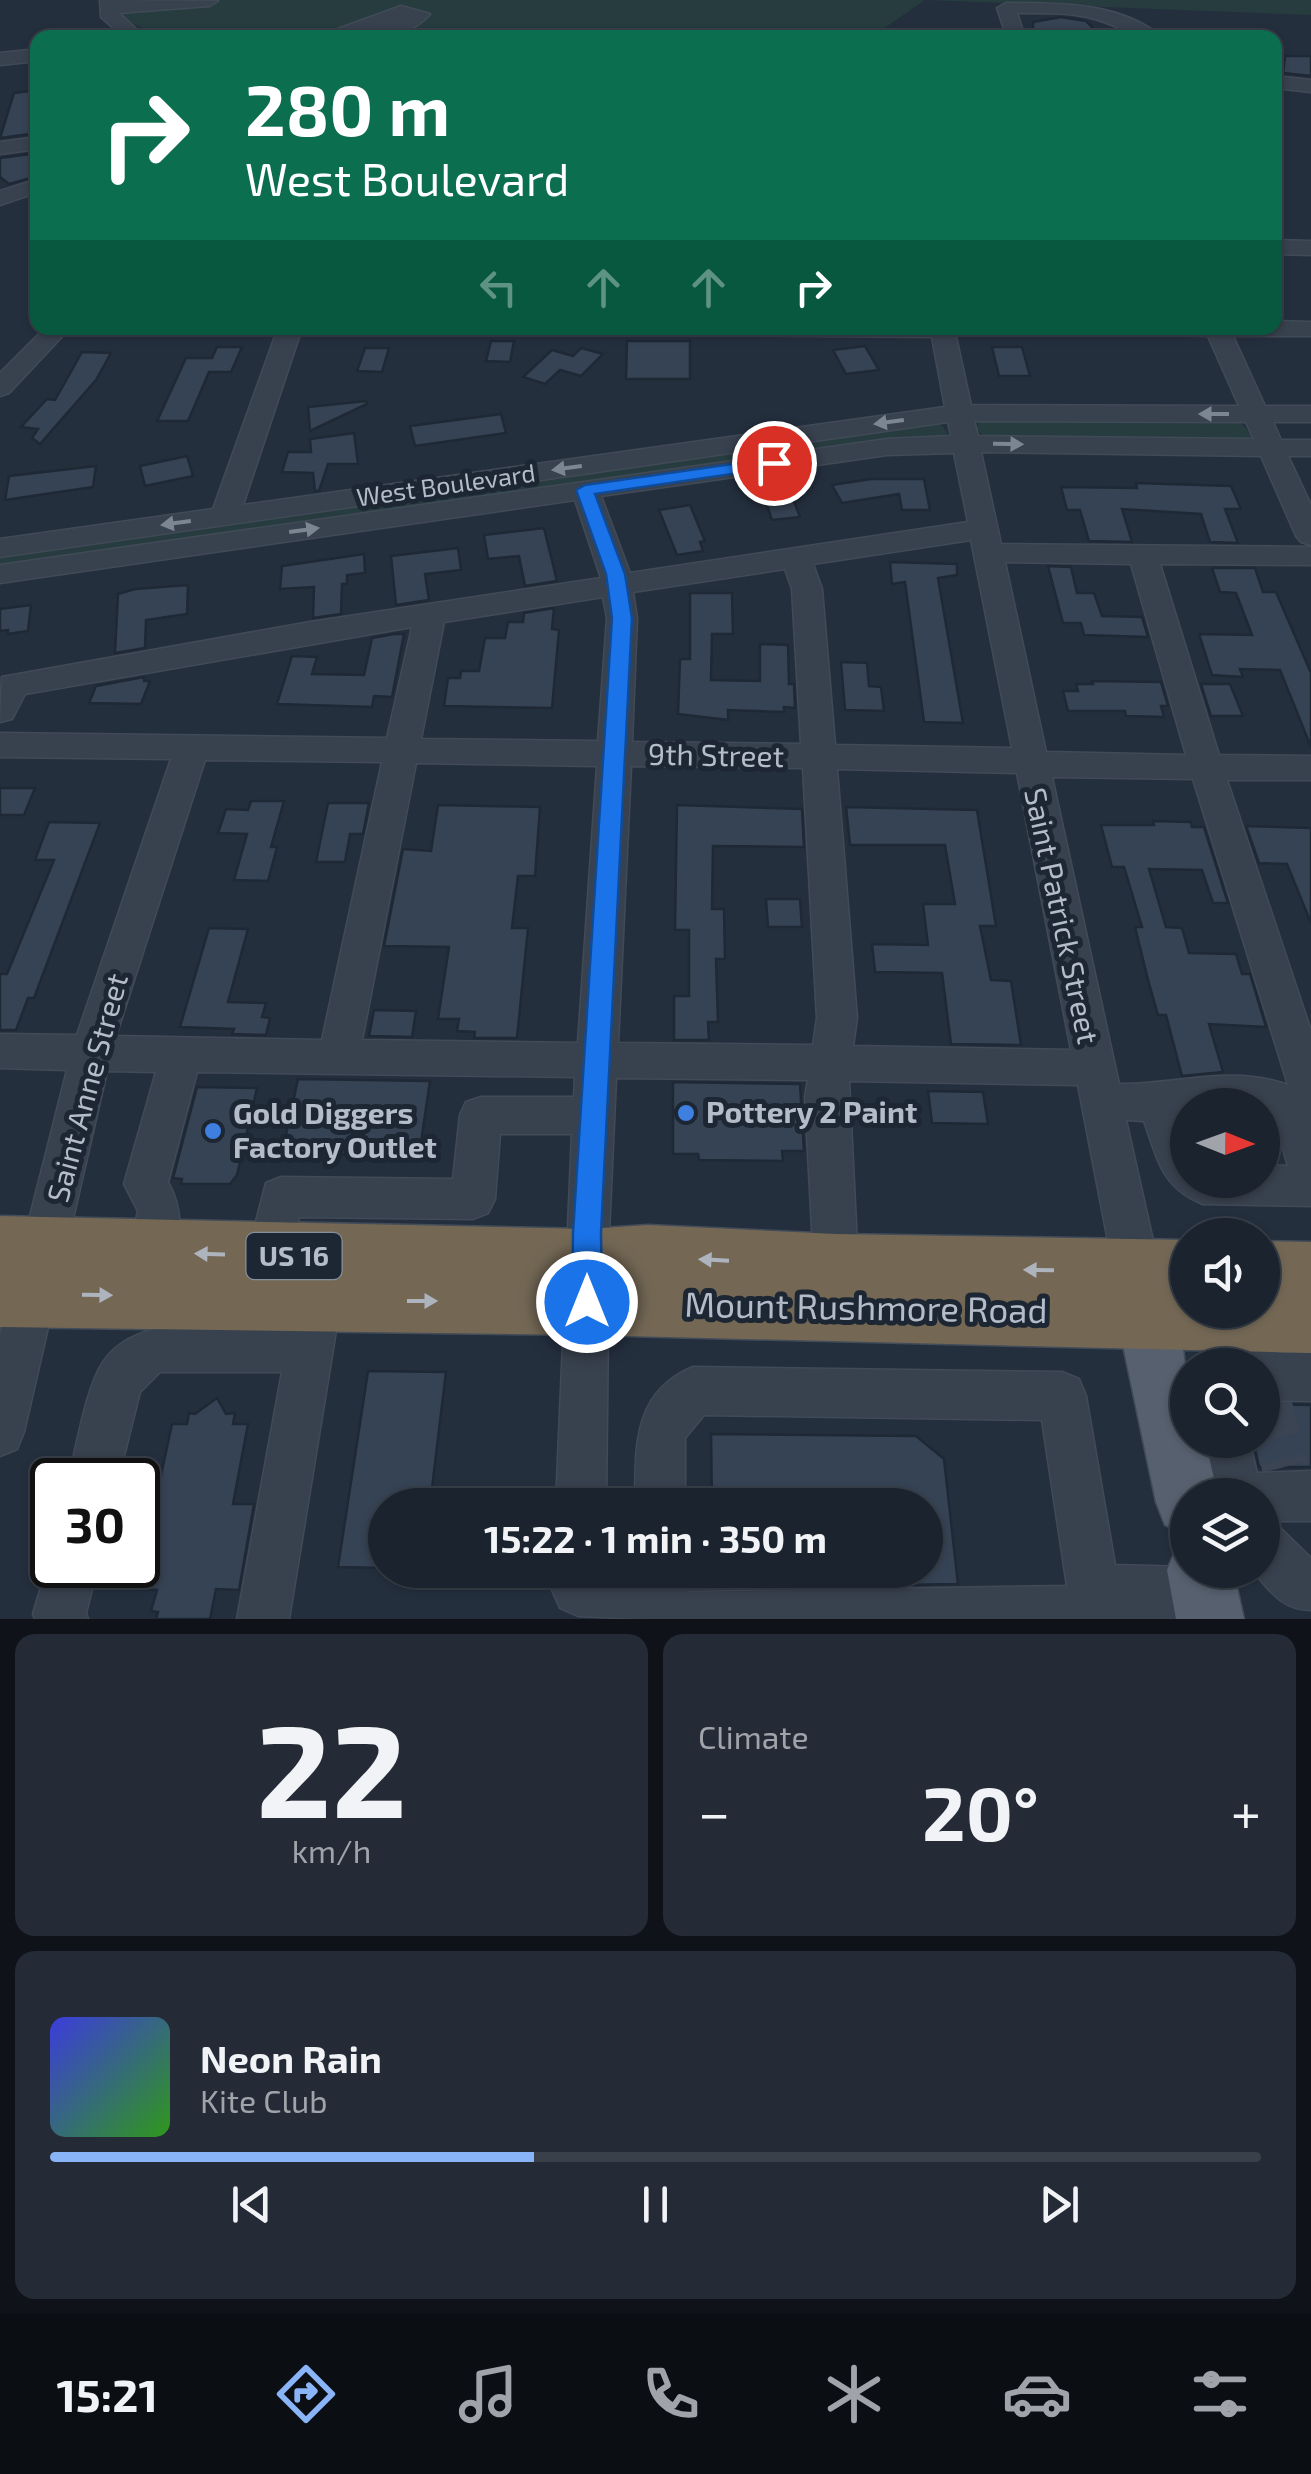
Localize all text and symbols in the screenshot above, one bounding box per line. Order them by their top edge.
text: 280 m [245,66,450,150]
icon: right [80,70,210,200]
text: West Boulevard [245,151,569,205]
icon: left [471,260,526,315]
icon: ahead [576,260,631,315]
icon: ahead [681,260,736,315]
icon: right [786,260,841,315]
one-way arrow [1197,406,1229,422]
one-way arrow [873,415,904,431]
pin [732,421,817,506]
icon: arrive [747,436,802,491]
one-way arrow [993,436,1025,452]
street label: West Boulevard [355,457,537,511]
one-way arrow [551,460,583,476]
one-way arrow [160,515,191,531]
one-way arrow [289,522,321,538]
street label: 9th Street [648,735,784,773]
street label: Saint Patrick Street [1018,784,1108,1047]
street label: Saint Anne Street [38,969,134,1206]
north arrow [1170,1088,1280,1198]
map controls [1170,1088,1280,1588]
place label: Pottery 2 Paint [706,1093,917,1130]
place label: Gold Diggers Factory Outlet [233,1094,437,1165]
marker: Pottery 2 Paint [675,1102,697,1124]
marker: Gold Diggers Factory Outlet [202,1120,224,1142]
button: sound [1170,1218,1280,1328]
road number: US 16 [246,1233,342,1279]
one-way arrow [193,1245,225,1261]
position arrow [535,1250,639,1354]
one-way arrow [698,1252,730,1268]
one-way arrow [1023,1261,1055,1277]
street label: Mount Rushmore Road [684,1282,1048,1330]
one-way arrow [82,1287,114,1303]
one-way arrow [407,1293,439,1309]
button: search [1170,1348,1280,1458]
speed limit sign: 30 [30,1458,160,1588]
button: layers [1170,1478,1280,1588]
text: 15:22 · 1 min · 350 m [484,1515,827,1561]
text: 22 [256,1688,407,1844]
text: Climate [698,1717,809,1755]
text: 20° [922,1766,1039,1856]
text: − [698,1778,730,1844]
text: + [1231,1778,1261,1844]
text: km/h [292,1831,371,1869]
text: Neon Rain [200,2035,382,2081]
text: Kite Club [200,2081,328,2119]
icon: previous [224,2177,279,2232]
icon: pause [628,2177,683,2232]
icon: next [1032,2177,1087,2232]
icon: directions [271,2359,341,2429]
icon: music [453,2359,523,2429]
icon: phone [636,2359,706,2429]
icon: climate [819,2359,889,2429]
icon: car [1002,2359,1072,2429]
icon: filters [1185,2359,1255,2429]
text: 15:21 [56,2367,158,2421]

